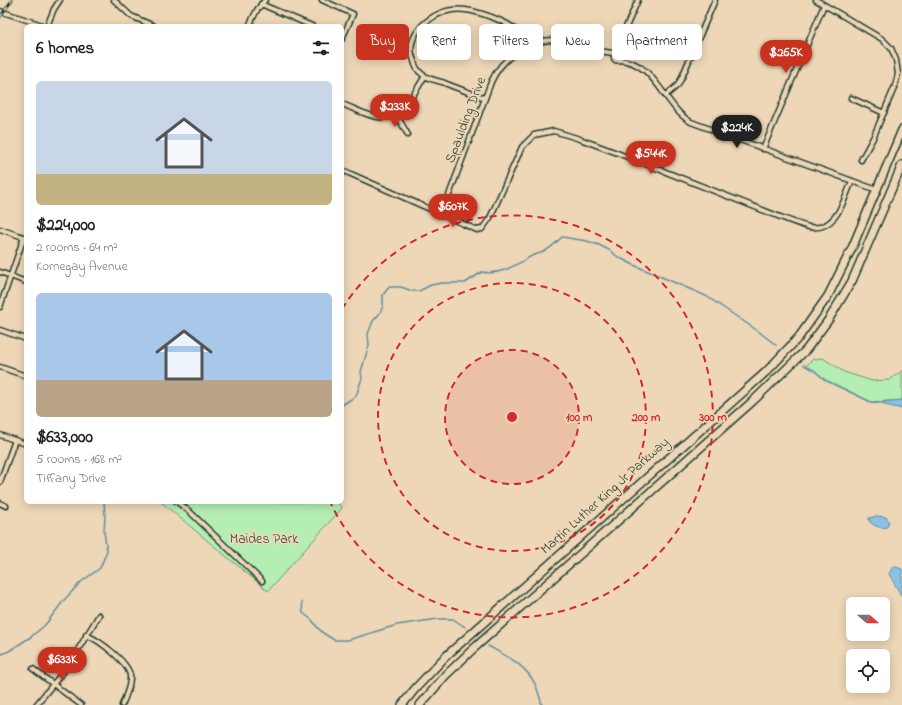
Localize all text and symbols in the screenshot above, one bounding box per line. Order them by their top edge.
chip: Buy [356,24,409,60]
chip: Rent [417,24,471,60]
chip: Filters [479,24,543,60]
chip: New [551,24,604,60]
chip: Apartment [612,24,702,60]
text: 6 homes [36,36,94,61]
icon: filters [310,37,332,59]
pin: $265K [758,40,814,74]
text: $265K [769,43,803,62]
street label: Spaulding Drive [440,73,493,167]
pin: $233K [367,94,423,128]
text: $233K [379,97,411,116]
icon: home [148,107,220,179]
pin: $224K [709,115,765,149]
text: $224K [721,118,753,137]
pin: $544K [623,141,679,175]
text: $544K [635,144,667,163]
pin: $607K [425,194,481,228]
text: $607K [438,197,468,216]
text: $224,000 [36,213,95,238]
text: 2 rooms · 64 m² [36,238,118,257]
text: Kornegay Avenue [36,257,128,276]
icon: home [148,319,220,391]
text: 100 m [566,409,593,427]
text: 200 m [631,409,661,427]
text: 300 m [698,409,728,427]
centre of rings [505,410,519,424]
text: $633,000 [36,425,93,450]
street label: Martin Luther King Jr Parkway [536,432,675,560]
text: 5 rooms · 168 m² [36,450,122,469]
text: Tiffany Drive [36,469,106,488]
park label: Maides Park [230,529,299,550]
north arrow [846,597,890,641]
map controls [846,597,890,693]
pin: $633K [34,647,90,681]
button: locate [846,649,890,693]
text: $633K [47,650,77,669]

